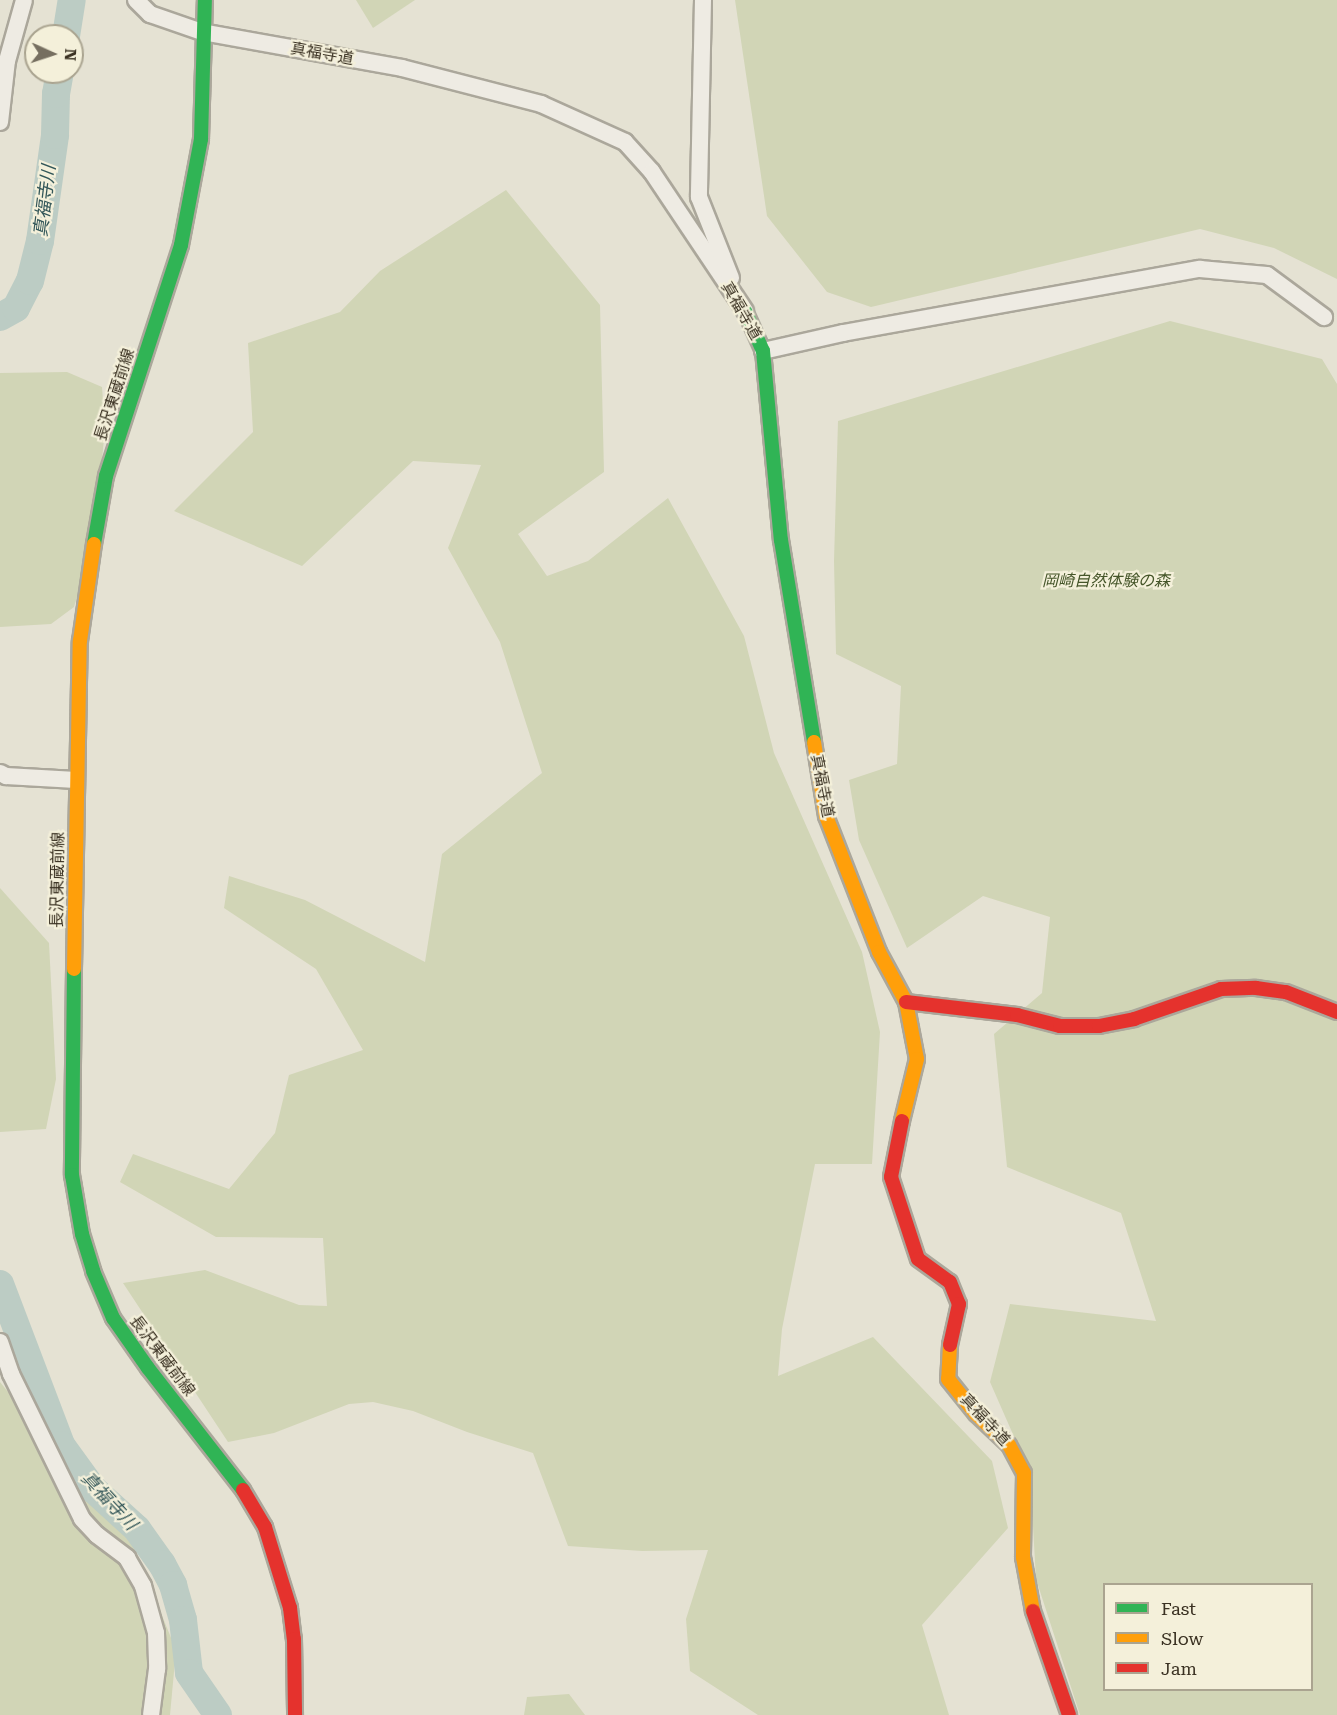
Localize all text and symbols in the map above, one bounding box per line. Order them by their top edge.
north arrow [24,24,84,84]
street label: 真福寺道 [289,39,355,69]
text: N [61,48,80,62]
water label: 真福寺川 [30,164,60,238]
street label: 真福寺道 [717,278,765,344]
street label: 長沢東蔵前線 [91,346,139,444]
park label: 岡崎自然体験の森 [1042,571,1170,591]
street label: 真福寺道 [806,753,838,819]
street label: 長沢東蔵前線 [48,832,68,928]
street label: 長沢東蔵前線 [125,1312,199,1400]
street label: 真福寺道 [956,1390,1014,1450]
water label: 真福寺川 [77,1467,141,1535]
legend [1103,1583,1313,1691]
text: Fast [1161,1598,1196,1619]
text: Slow [1161,1628,1203,1649]
text: Jam [1161,1658,1197,1679]

